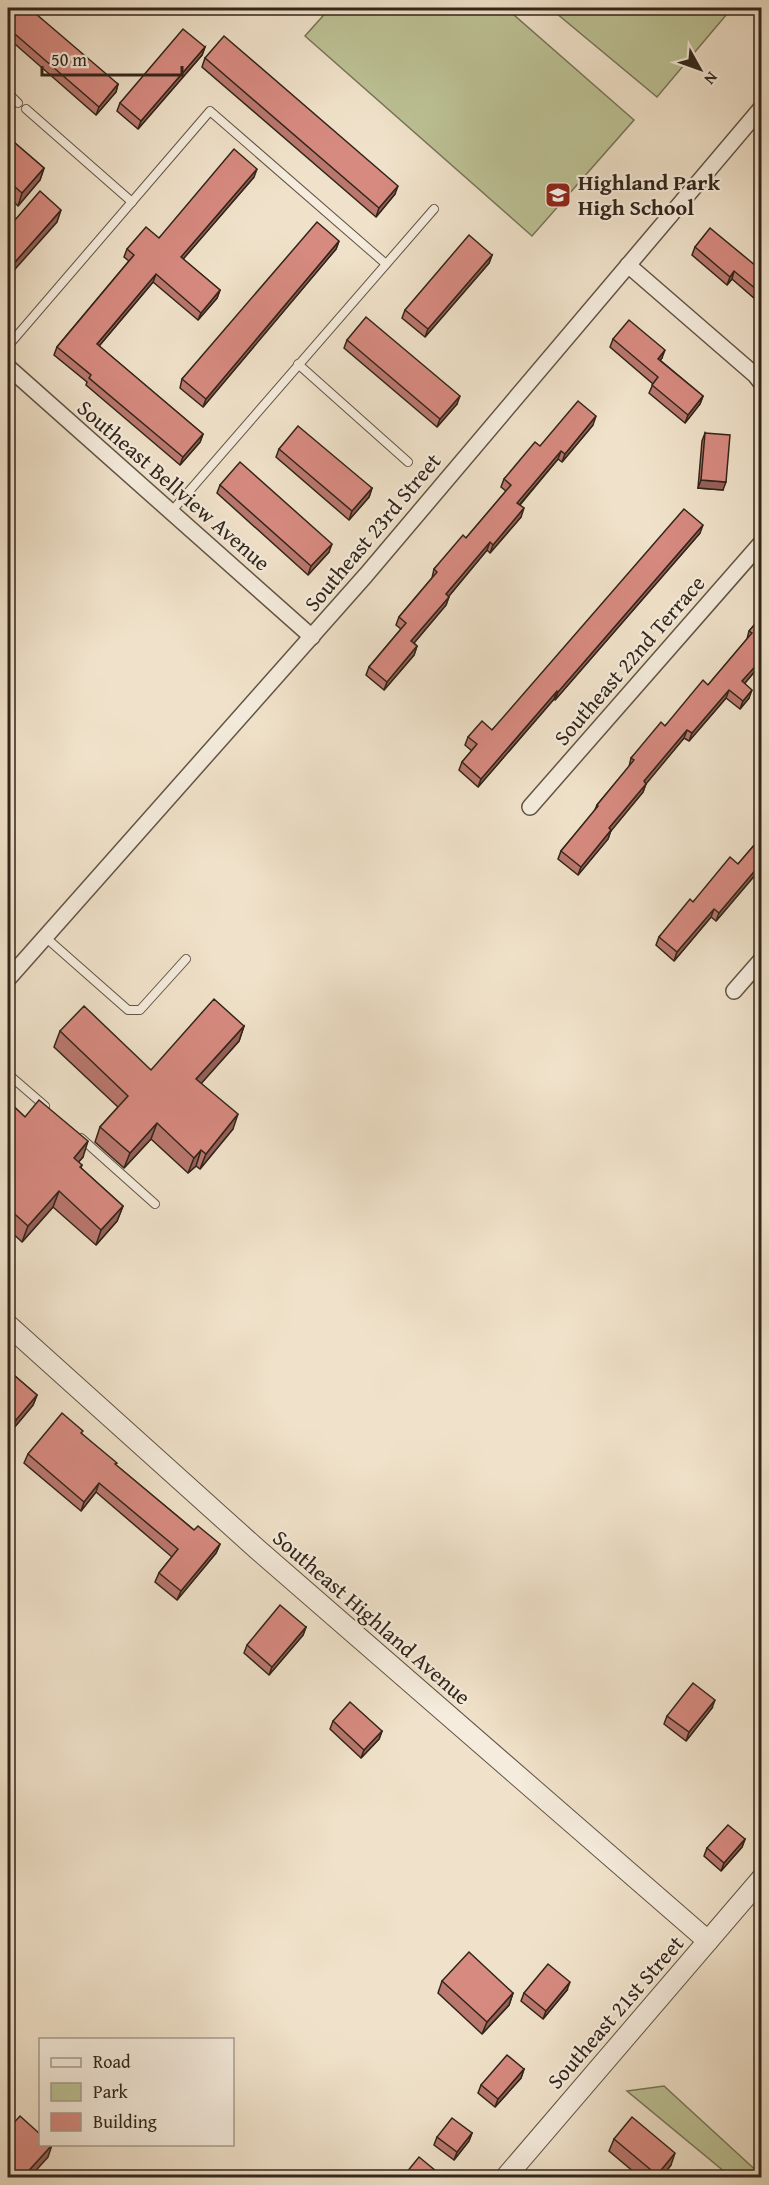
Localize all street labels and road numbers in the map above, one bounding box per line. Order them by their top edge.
street label: Southeast Bellview Avenue [70,392,278,578]
street label: Southeast 23rd Street [296,446,448,618]
street label: Southeast 22nd Terrace [546,568,712,752]
street label: Southeast Highland Avenue [266,1522,478,1712]
street label: Southeast 21st Street [539,1928,691,2096]

